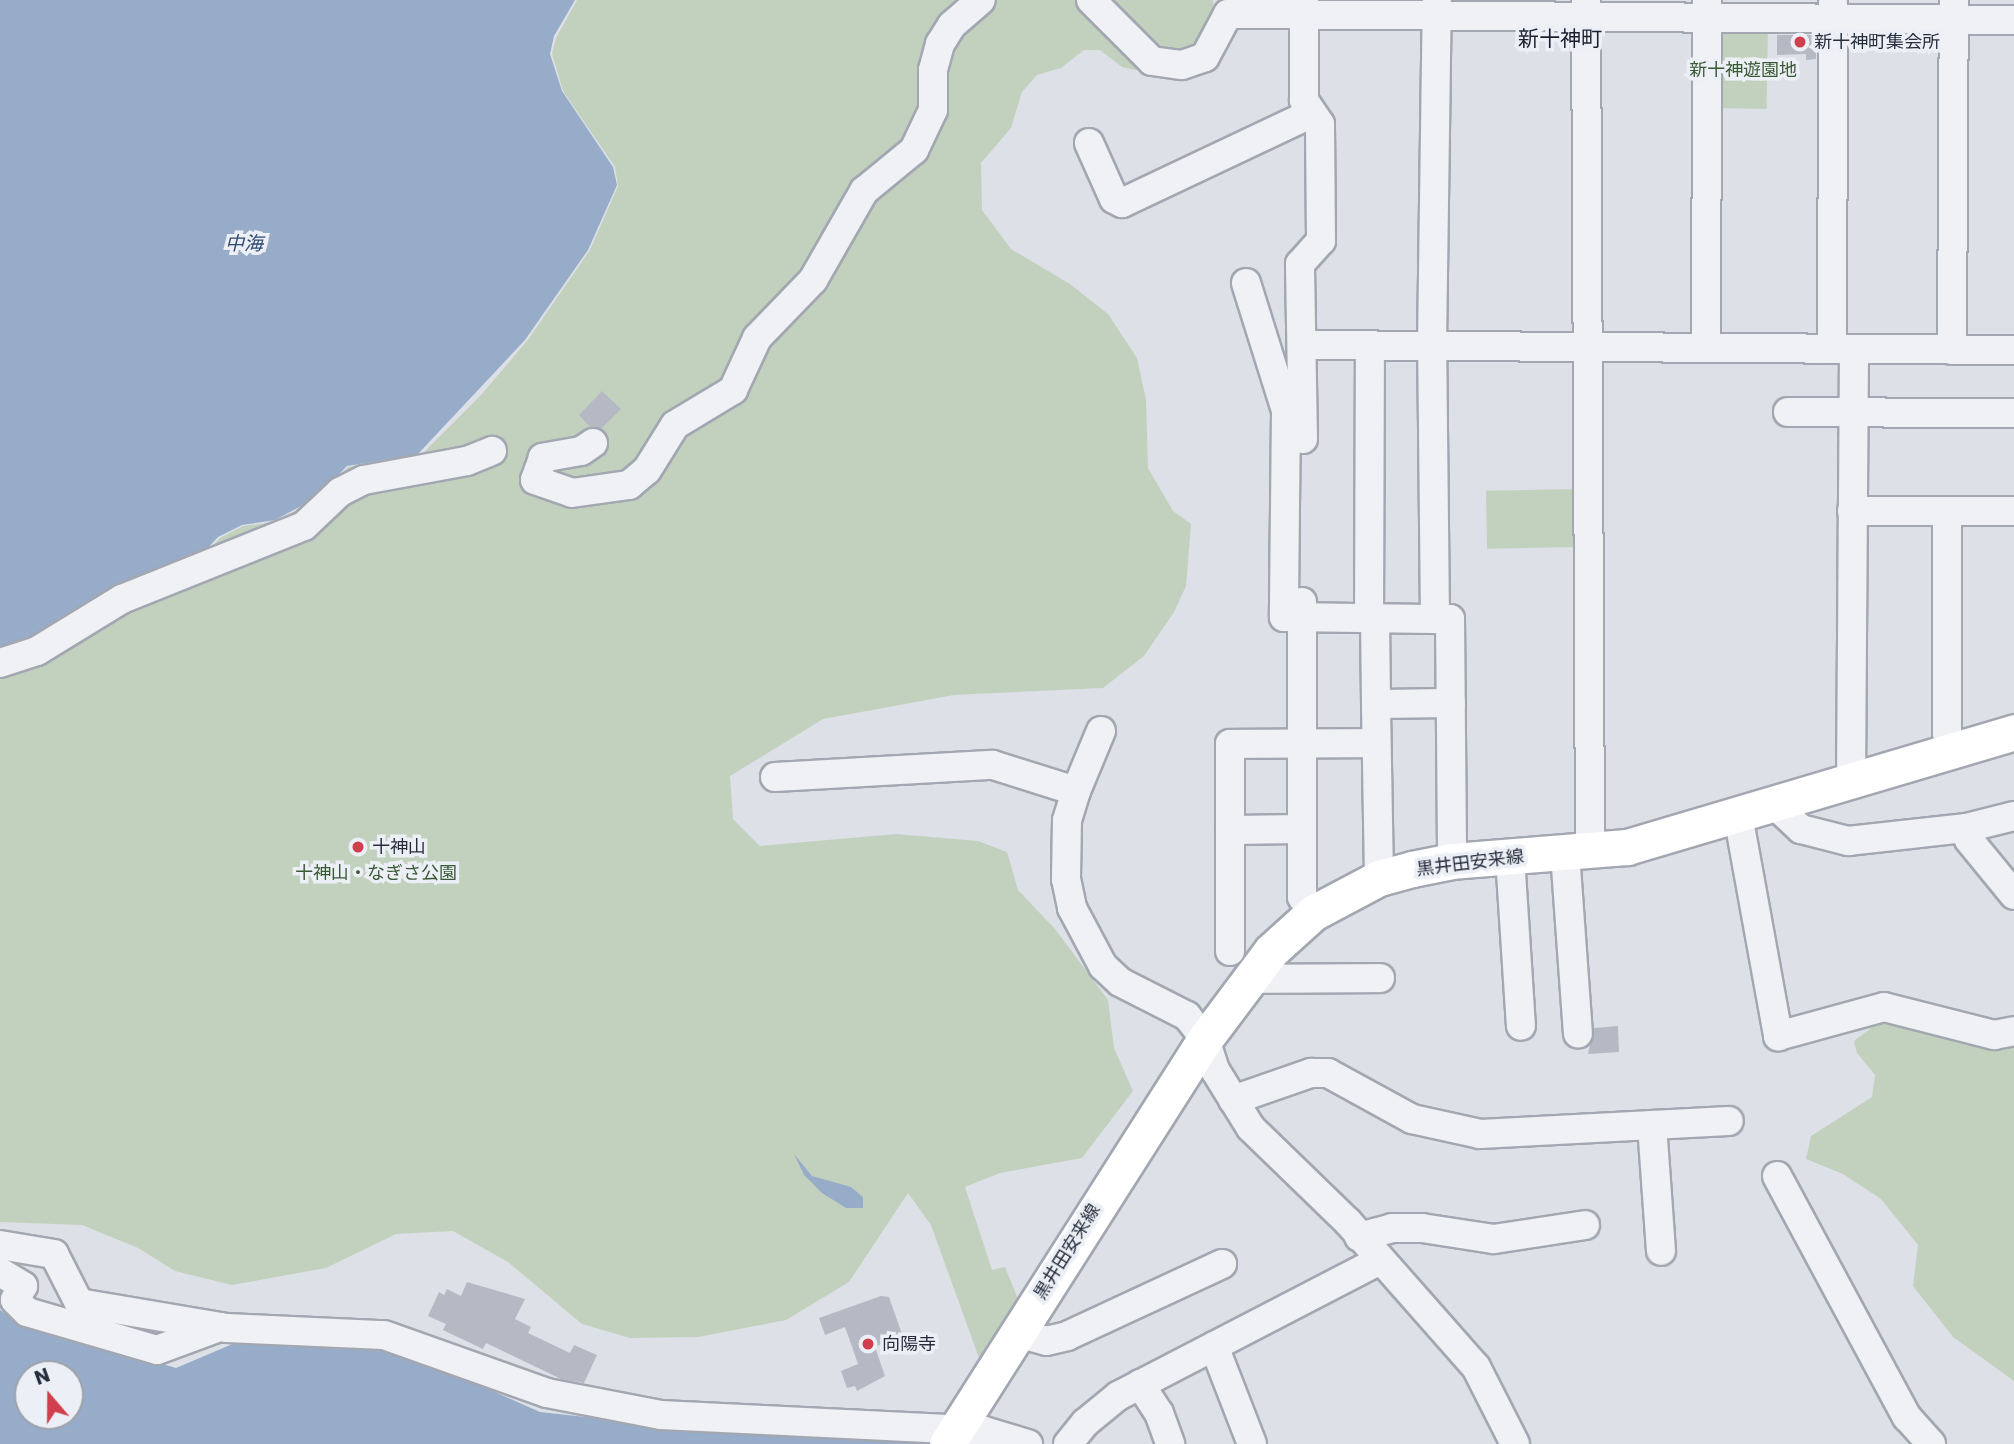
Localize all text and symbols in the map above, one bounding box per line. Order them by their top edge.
district label: 新十神町 [1518,26,1602,52]
place label: 新十神町集会所 [1814,31,1940,53]
marker: 新十神町集会所 [1792,34,1808,50]
park label: 新十神遊園地 [1689,59,1797,81]
water label: 中海 [225,233,263,255]
place label: 十神山 [372,836,426,858]
marker: 十神山 [350,839,366,855]
street label: 黒井田安来線 [1415,846,1525,880]
park label: 十神山・なぎさ公園 [295,862,457,884]
street label: 黒井田安来線 [1029,1200,1105,1304]
place label: 向陽寺 [882,1333,936,1355]
marker: 向陽寺 [860,1336,876,1352]
north arrow [14,1360,84,1430]
text: N [31,1362,54,1392]

